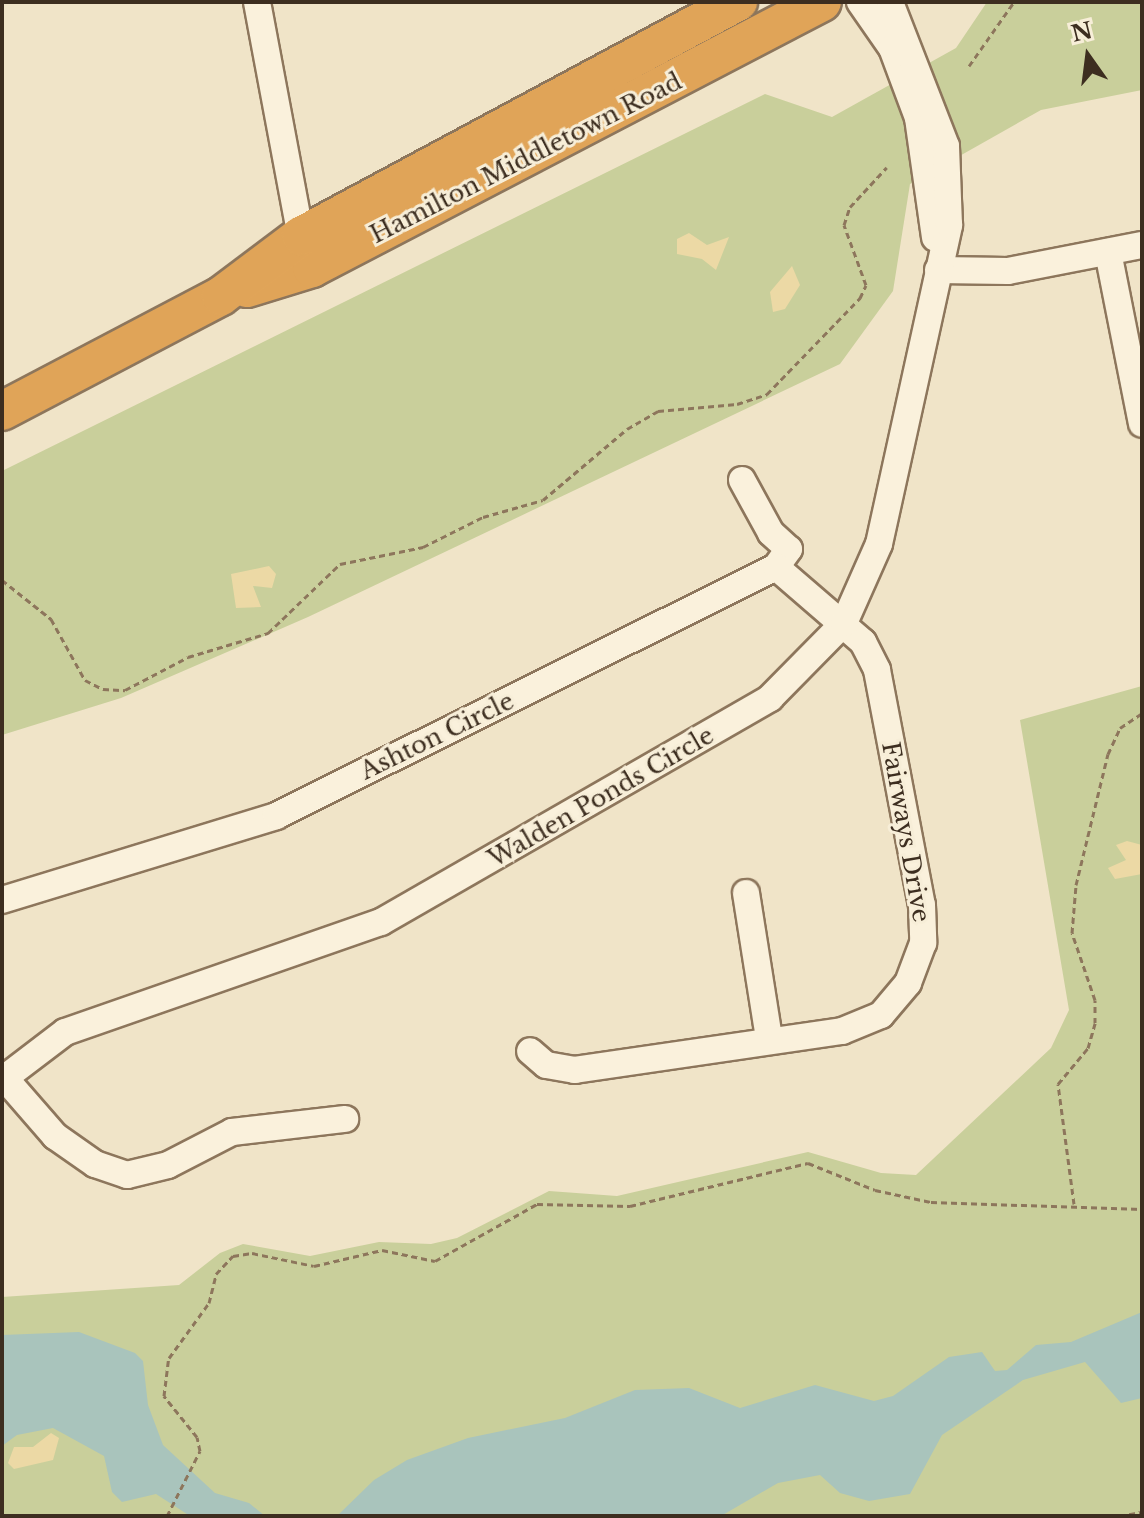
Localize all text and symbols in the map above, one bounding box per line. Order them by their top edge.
north arrow [1048,16,1128,96]
text: N [1069,17,1095,48]
street label: Hamilton Middletown Road [365,67,687,249]
street label: Ashton Circle [356,686,518,786]
street label: Walden Ponds Circle [483,721,719,873]
street label: Fairways Drive [876,740,936,924]

